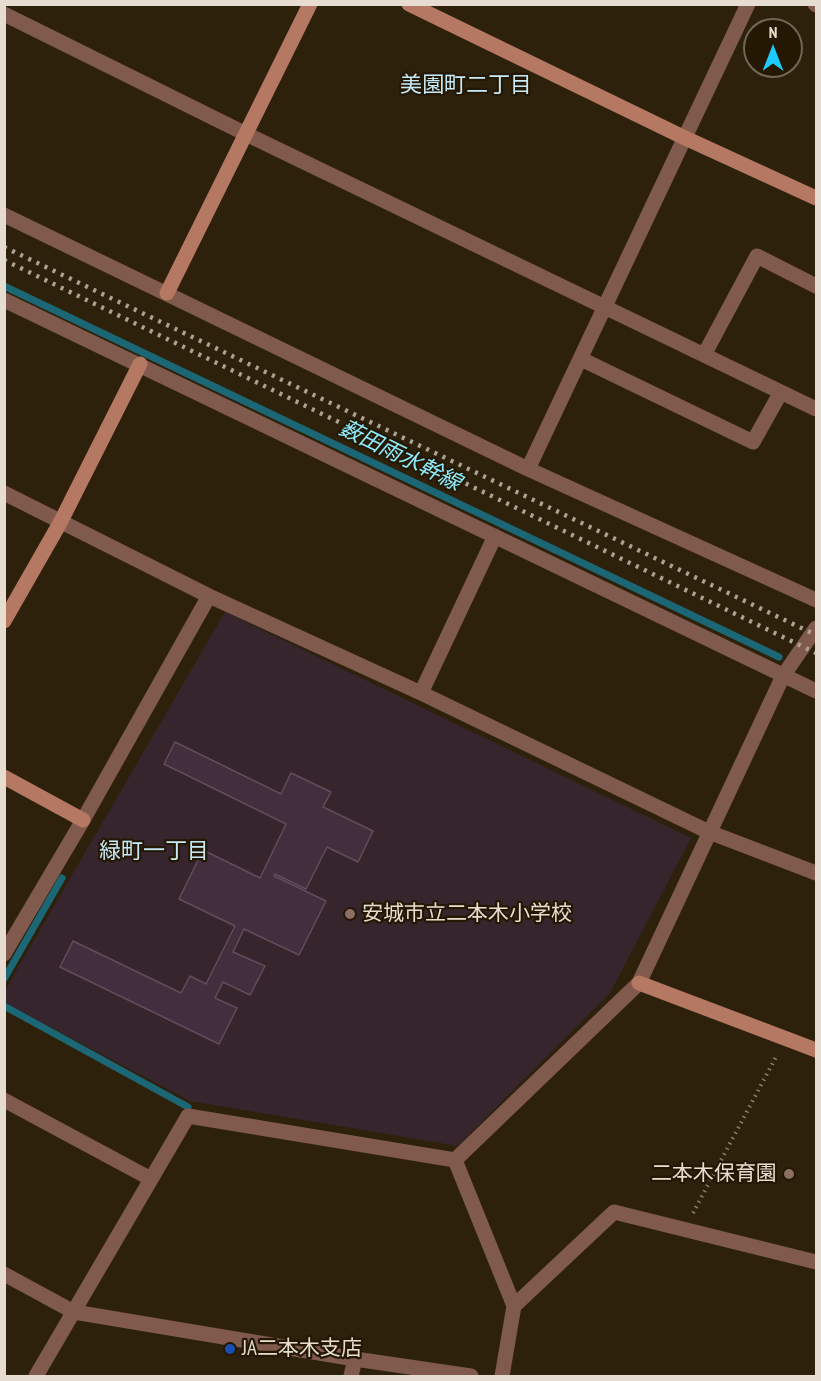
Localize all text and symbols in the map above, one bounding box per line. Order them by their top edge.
north arrow [743,18,803,78]
text: N [769,22,777,42]
district label: 美園町二丁目 [400,73,532,99]
water label: 薮田雨水幹線 [335,415,465,497]
district label: 緑町一丁目 [99,839,209,865]
place label: 安城市立二本木小学校 [362,901,572,927]
marker: 安城市立二本木小学校 [343,907,357,921]
place label: 二本木保育園 [651,1161,777,1187]
marker: 二本木保育園 [782,1167,796,1181]
place label: JA二本木支店 [242,1336,362,1362]
marker: JA二本木支店 [223,1342,237,1356]

